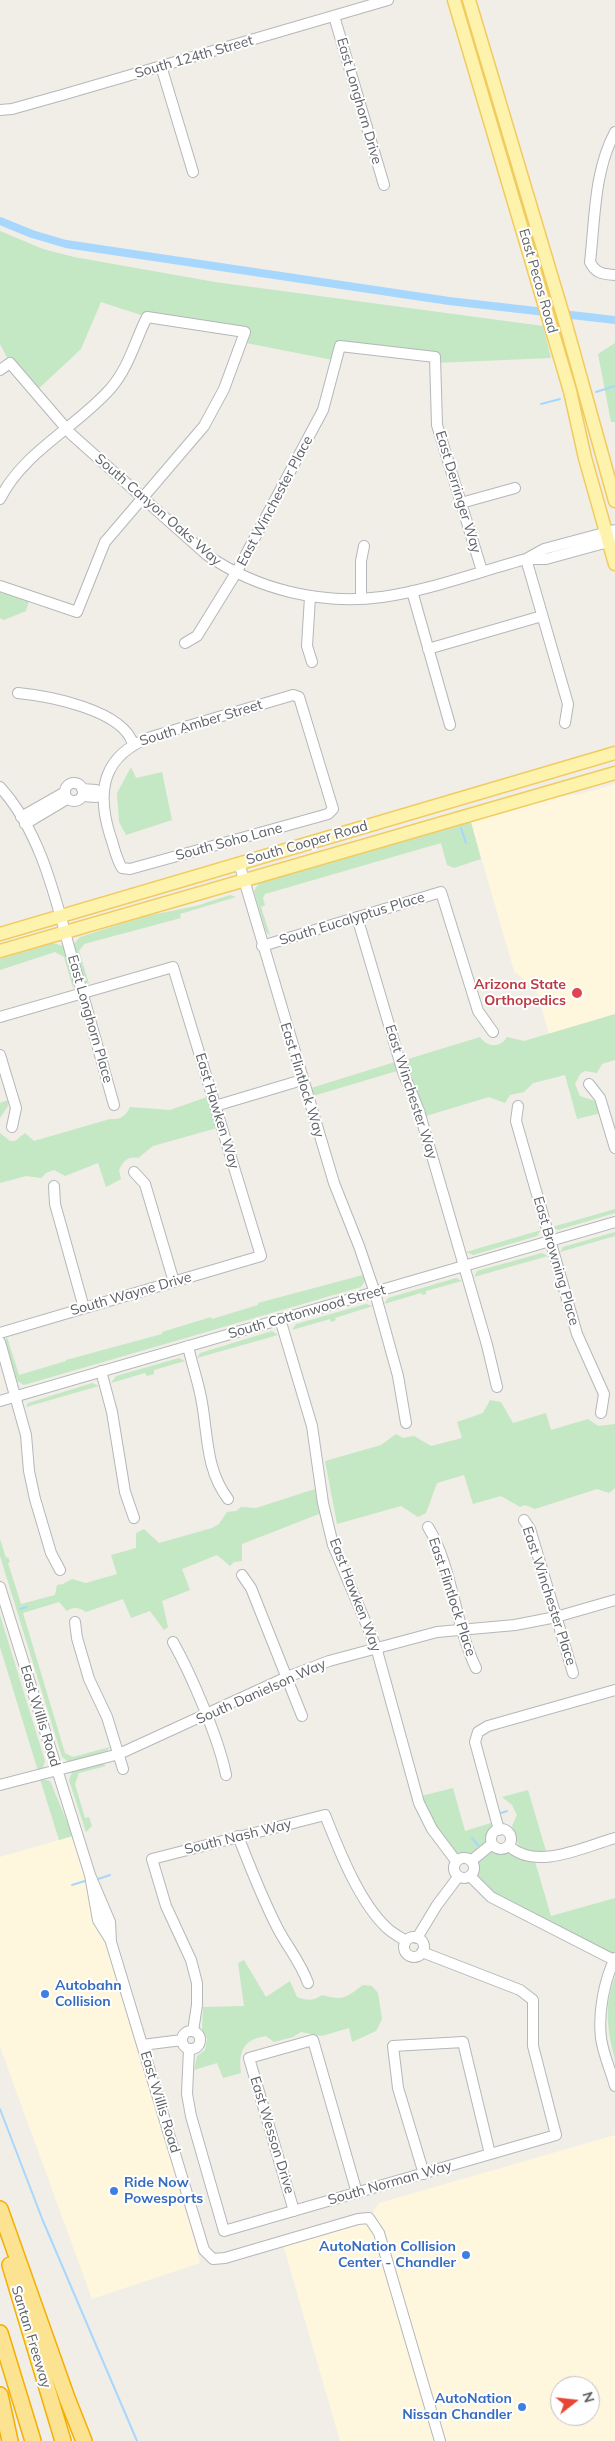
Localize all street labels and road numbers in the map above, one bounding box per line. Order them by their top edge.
street label: South 124th Street [133,32,255,82]
street label: East Longhorn Drive [333,36,385,166]
street label: East Pecos Road [515,227,561,335]
street label: East Derringer Way [431,429,485,555]
street label: East Winchester Place [234,433,316,569]
street label: South Canyon Oaks Way [91,451,225,569]
street label: South Amber Street [138,696,264,750]
street label: South Cooper Road [244,818,370,868]
street label: South Soho Lane [174,820,284,864]
street label: South Eucalyptus Place [277,889,427,949]
street label: East Longhorn Place [64,953,116,1085]
street label: East Flintlock Way [277,1021,327,1139]
street label: East Winchester Way [381,1023,441,1161]
street label: East Hawken Way [191,1051,243,1171]
street label: East Browning Place [530,1194,582,1328]
street label: South Wayne Drive [68,1269,194,1319]
street label: South Cottonwood Street [226,1281,388,1343]
street label: East Winchester Place [519,1524,579,1668]
street label: East Flintlock Place [425,1535,479,1659]
street label: East Hawken Way [326,1536,384,1654]
street label: South Danielson Way [194,1656,328,1728]
street label: East Willis Road [17,1663,63,1769]
street label: South Nash Way [183,1816,293,1858]
street label: East Willis Road [137,2049,183,2155]
street label: East Wesson Drive [246,2074,298,2196]
street label: South Norman Way [326,2157,454,2209]
street label: Santan Freeway [7,2284,55,2390]

